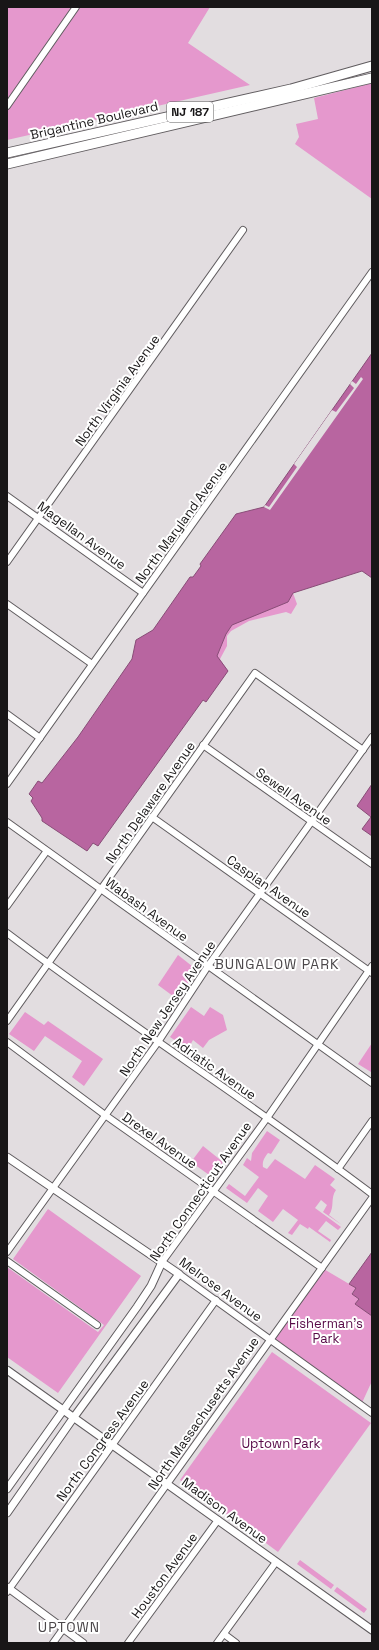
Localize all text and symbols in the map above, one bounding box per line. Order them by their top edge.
street label: Brigantine Boulevard [28,97,160,144]
road number: NJ 187 [167,102,213,122]
street label: North Virginia Avenue [71,331,164,449]
street label: North Maryland Avenue [131,458,231,587]
street label: Magellan Avenue [34,498,129,573]
street label: North Delaware Avenue [102,738,199,867]
street label: Sewell Avenue [252,764,335,829]
street label: Caspian Avenue [223,851,314,922]
street label: Wabash Avenue [102,874,192,945]
street label: North New Jersey Avenue [116,937,219,1079]
district label: BUNGALOW PARK [214,955,340,973]
street label: Adriatic Avenue [170,1033,260,1103]
street label: Drexel Avenue [119,1108,201,1173]
street label: North Connecticut Avenue [146,1118,255,1264]
street label: Melrose Avenue [176,1254,266,1325]
park label: Fisherman's Park [289,1315,363,1347]
street label: North Massachusetts Avenue [144,1334,263,1493]
street label: North Congress Avenue [52,1376,152,1505]
park label: Uptown Park [241,1435,321,1452]
street label: Madison Avenue [178,1474,271,1547]
street label: Houston Avenue [128,1529,201,1622]
district label: UPTOWN [38,1618,100,1636]

